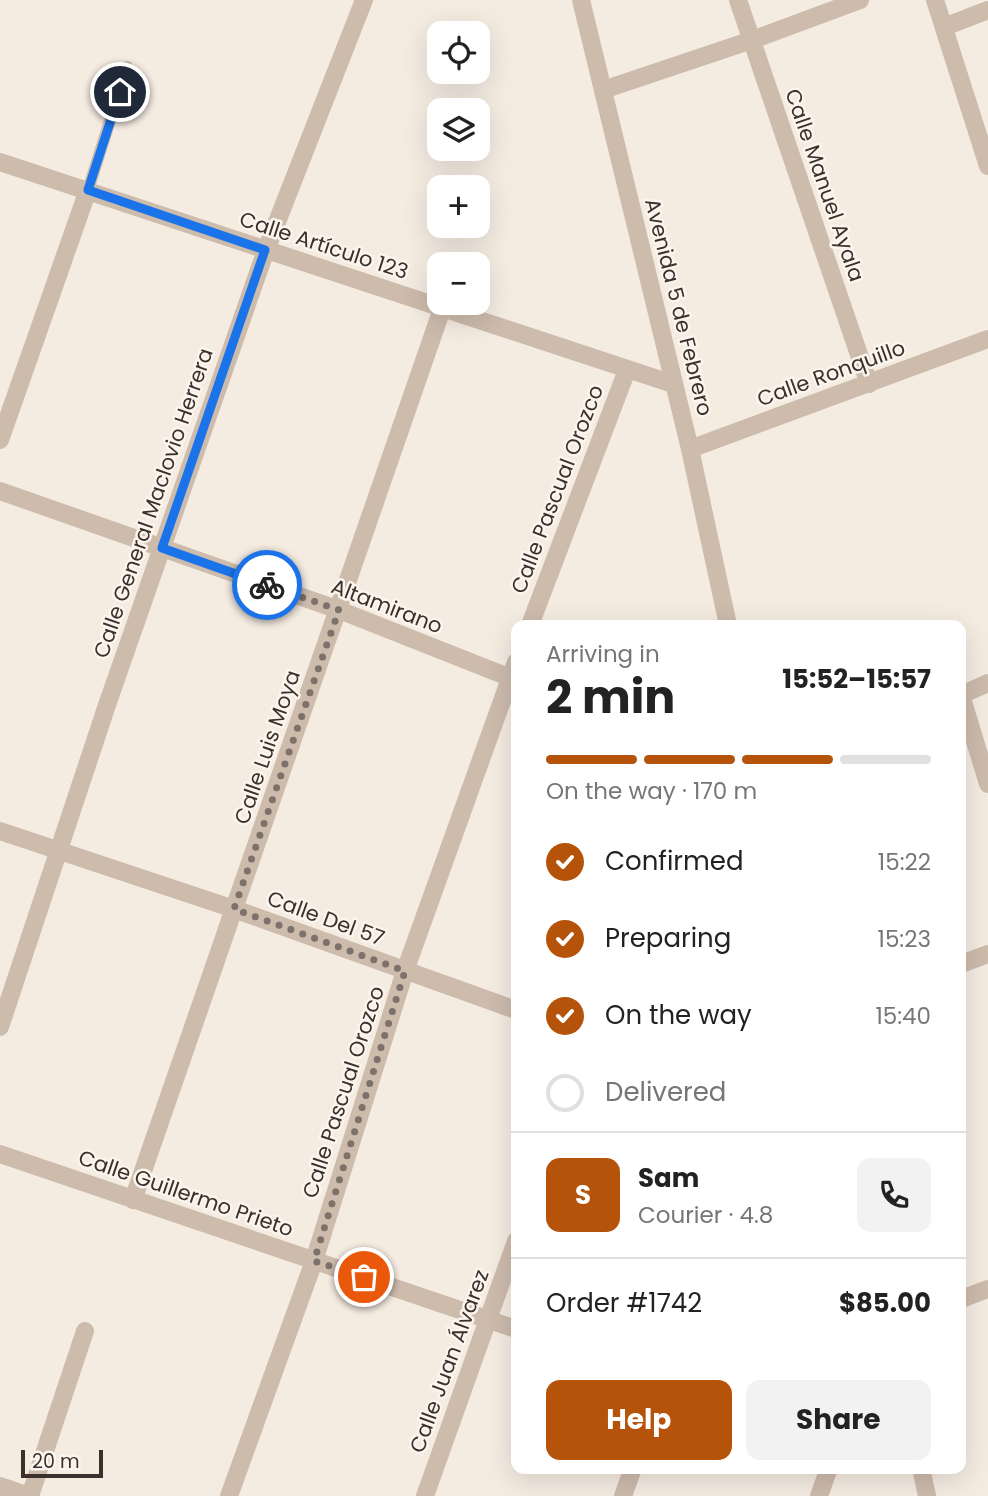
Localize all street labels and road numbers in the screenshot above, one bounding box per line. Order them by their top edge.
street label: Calle Manuel Ayala [778,85,872,285]
street label: Avenida 5 de Febrero [638,195,720,419]
street label: Calle Artículo 123 [236,204,412,286]
street label: Calle Ronquillo [753,333,909,413]
street label: Calle General Maclovio Herrera [86,344,220,662]
street label: Calle Pascual Orozco [504,380,610,598]
street label: Altamirano [327,572,447,640]
street label: Calle Luis Moya [227,666,307,828]
street label: Calle Del 57 [263,883,389,953]
street label: Calle Pascual Orozco [295,982,391,1202]
street label: Calle Guillermo Prieto [75,1143,297,1243]
street label: Calle Juan Álvarez [402,1265,496,1457]

